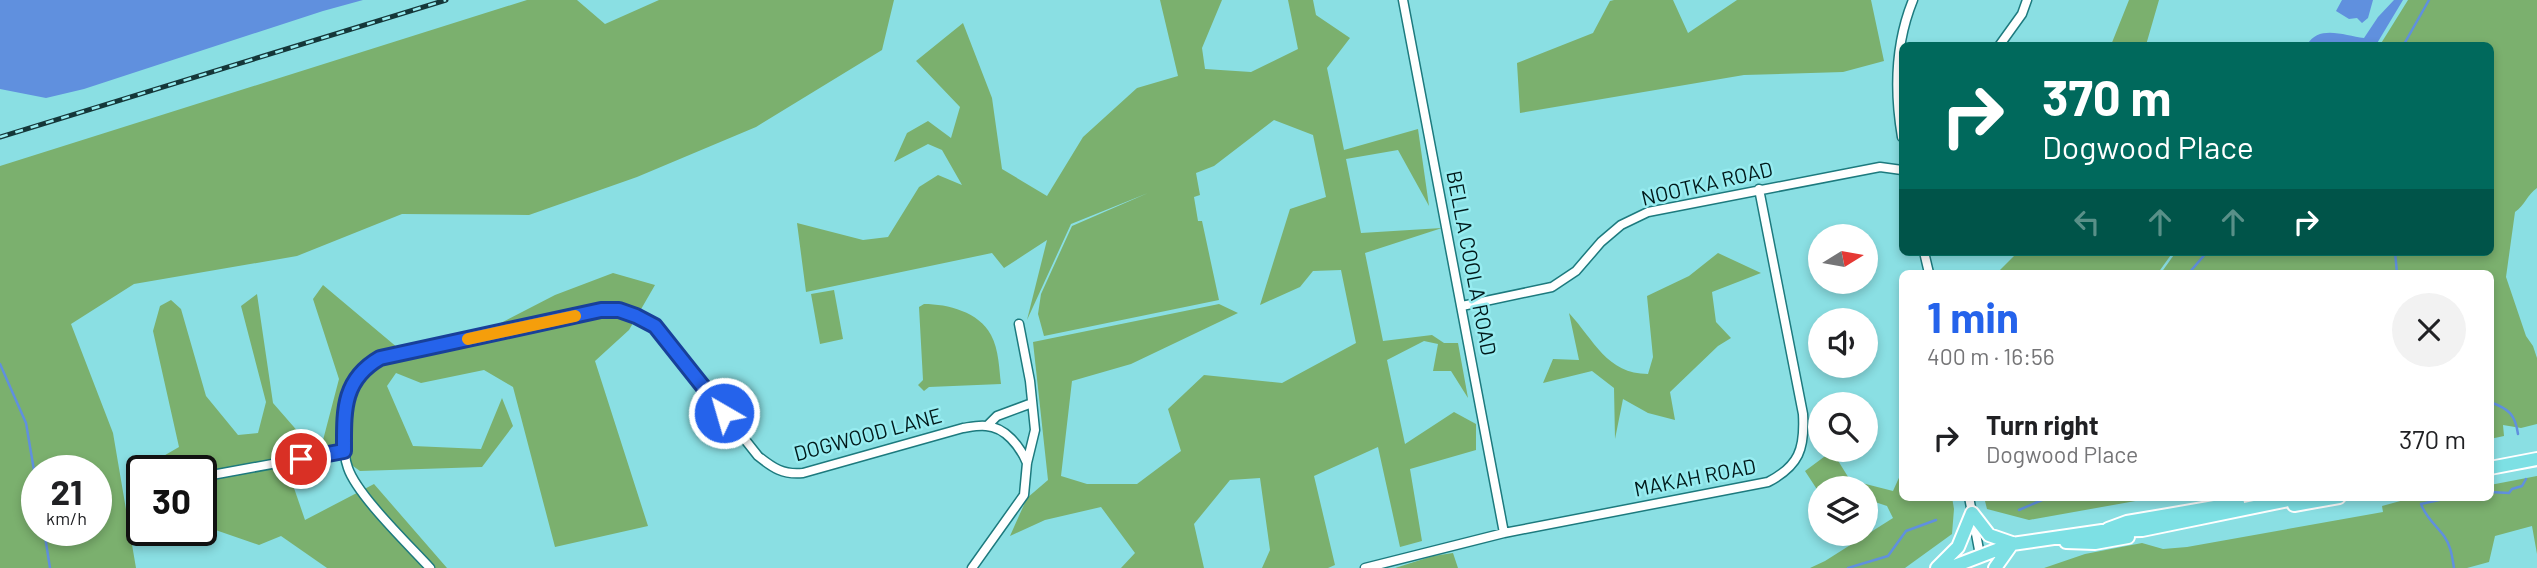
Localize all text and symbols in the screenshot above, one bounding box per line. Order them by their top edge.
text: 370 m [2042,67,2171,126]
icon: right [1927,70,2018,161]
text: Dogwood Place [2042,127,2254,165]
street label: NOOTKA ROAD [1639,155,1775,210]
street label: BELLA COOLA ROAD [1442,168,1503,357]
icon: left [2068,203,2106,241]
icon: ahead [2141,203,2179,241]
icon: ahead [2214,203,2252,241]
icon: right [2287,203,2325,241]
north arrow [1808,224,1878,294]
map controls [1808,224,1878,546]
text: 1 min [1927,291,2019,341]
button: close [2392,293,2466,367]
button: sound [1808,308,1878,378]
text: 400 m · 16:56 [1927,342,2055,370]
position arrow [687,376,761,450]
button: search [1808,392,1878,462]
street label: DOGWOOD LANE [791,402,944,465]
text: Turn right [1986,409,2099,440]
icon: right [1927,419,1965,457]
text: 370 m [2399,423,2466,454]
pin [271,429,331,489]
icon: arrive [282,440,320,478]
text: Dogwood Place [1986,440,2138,468]
street label: MAKAH ROAD [1632,452,1758,501]
speed limit sign: 30 [126,455,217,546]
text: 21 [51,470,82,512]
button: layers [1808,476,1878,546]
text: km/h [46,507,87,529]

